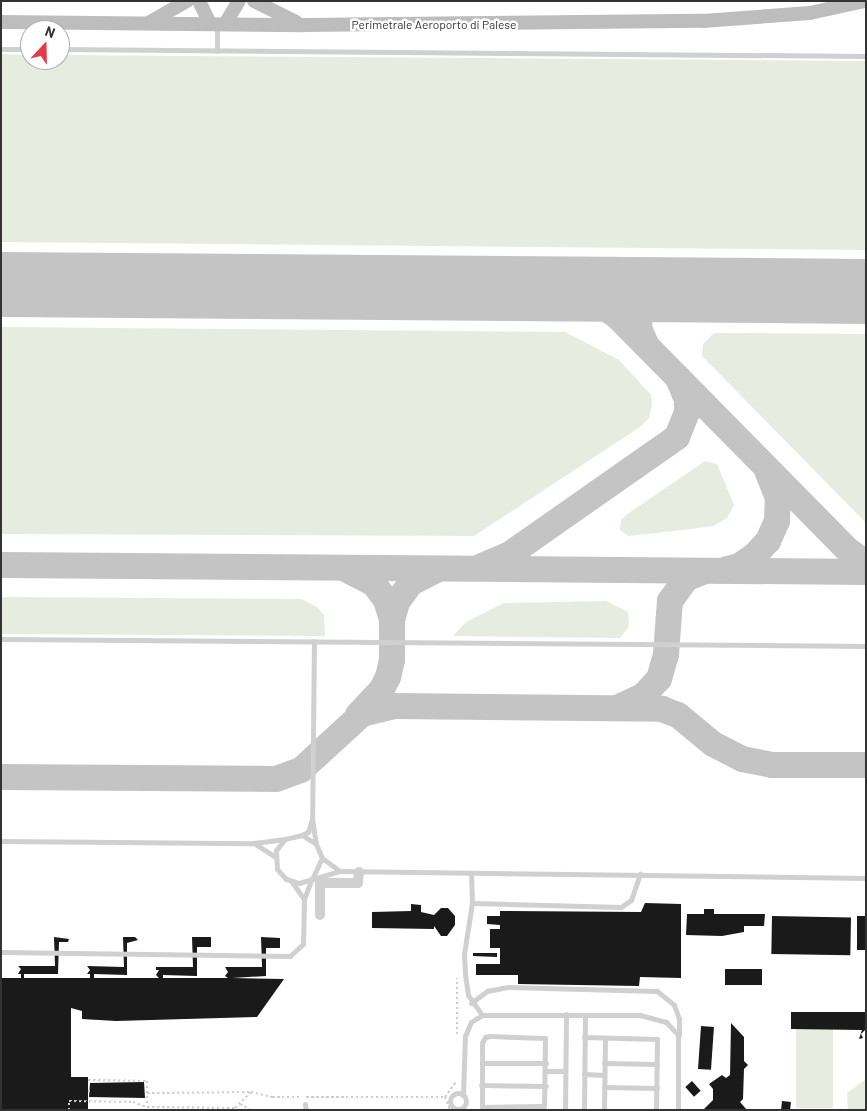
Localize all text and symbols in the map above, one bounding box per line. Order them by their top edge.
street label: Perimetrale Aeroporto di Palese [352,18,516,32]
north arrow [20,20,70,70]
text: N [43,22,58,41]

